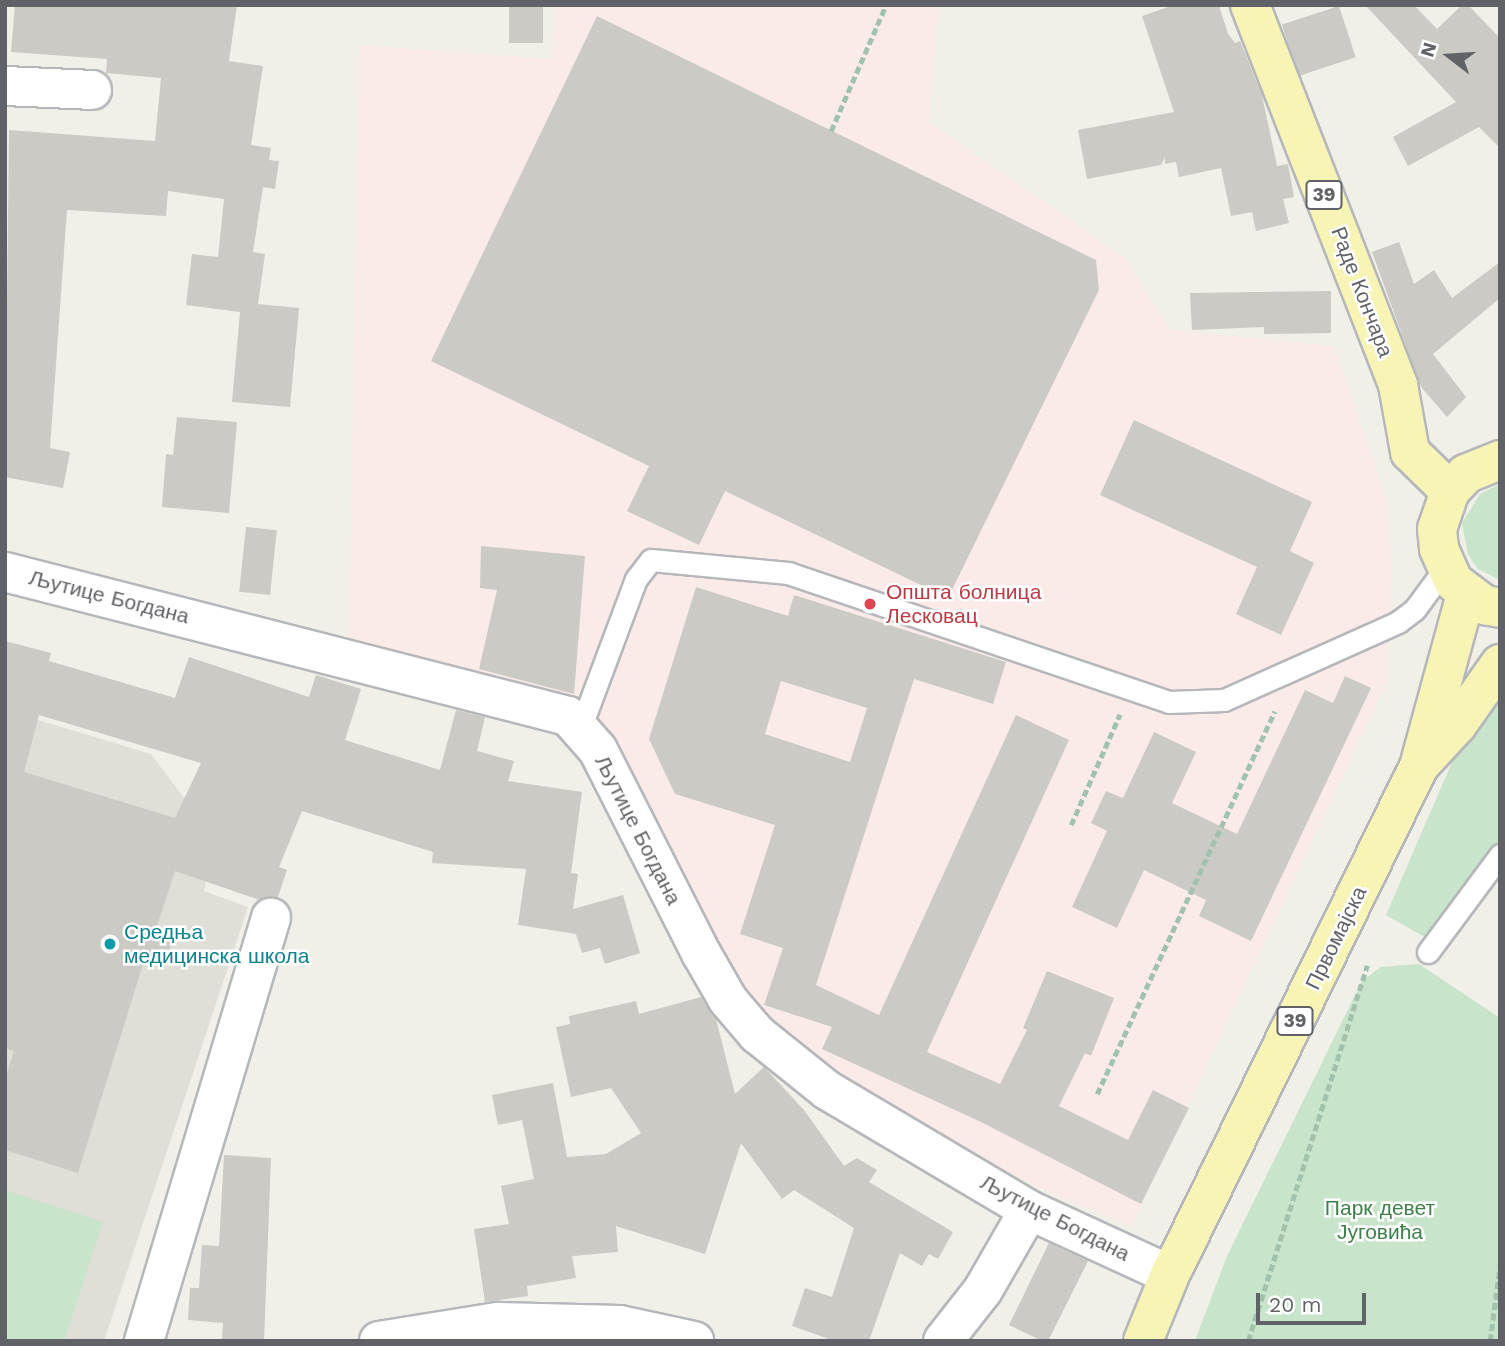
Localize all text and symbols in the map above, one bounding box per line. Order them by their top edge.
north arrow [1414,21,1484,91]
text: N [1415,40,1441,60]
road number: 39 [1305,180,1343,210]
street label: Раде Кончара [1326,223,1398,361]
street label: Љутице Богдана [26,565,192,629]
place label: Општа болница Лесковац [886,579,1041,629]
marker: Општа болница Лесковац [860,594,880,614]
street label: Љутице Богдана [590,751,686,909]
street label: Првомајска [1300,882,1372,994]
place label: Средња медицинска школа [124,919,309,969]
marker: Средња медицинска школа [102,936,118,952]
road number: 39 [1276,1006,1314,1036]
street label: Љутице Богдана [976,1170,1134,1266]
park label: Парк девет Југовића [1325,1195,1435,1245]
scale bar [1260,1280,1370,1324]
text: 20 m [1269,1292,1321,1317]

